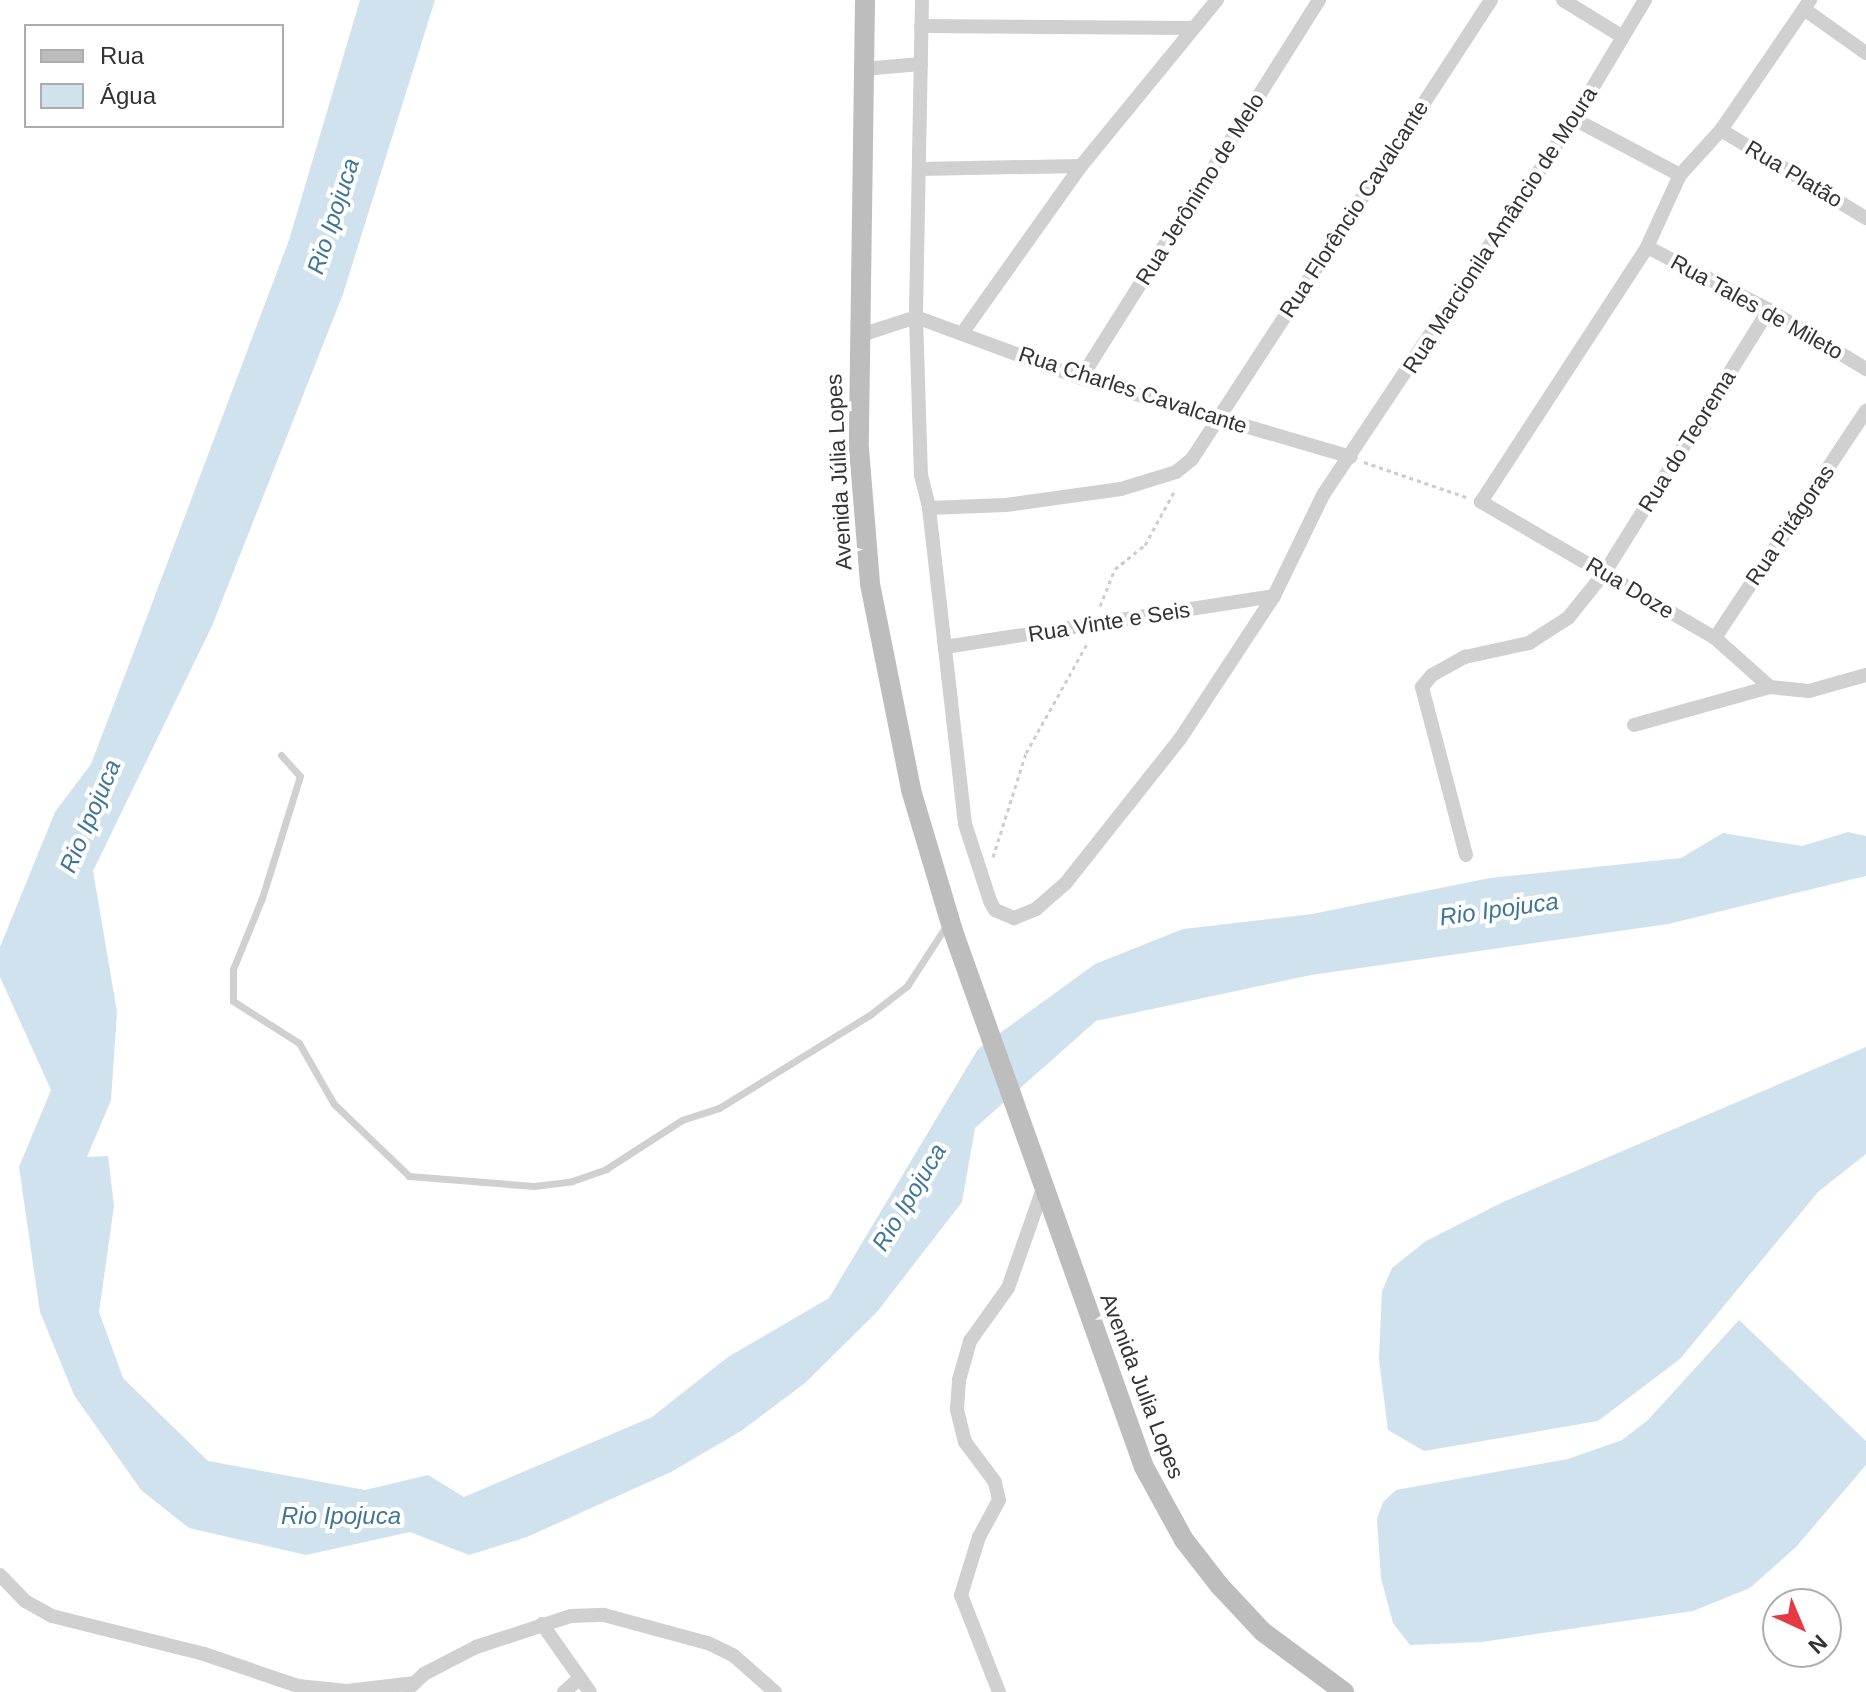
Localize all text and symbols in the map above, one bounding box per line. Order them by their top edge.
legend [24,24,284,128]
text: Rua [100,42,144,69]
street label: Rua Marcionila Amâncio de Moura [1397,81,1603,379]
text: Água [100,82,156,109]
street label: Rua Jerônimo de Melo [1130,88,1270,290]
street label: Rua Florêncio Cavalcante [1274,96,1434,322]
street label: Rua Platão [1741,135,1847,213]
water label: Rio Ipojuca [301,154,365,278]
street label: Rua Tales de Mileto [1666,249,1848,365]
street label: Rua Charles Cavalcante [1016,341,1250,439]
street label: Rua do Teorema [1633,365,1741,517]
street label: Avenida Júlia Lopes [821,373,857,571]
street label: Rua Pitágoras [1740,460,1840,590]
street label: Rua Doze [1581,551,1679,625]
street label: Rua Vinte e Seis [1026,596,1192,648]
water label: Rio Ipojuca [53,755,127,877]
water label: Rio Ipojuca [1438,886,1560,932]
water label: Rio Ipojuca [866,1138,952,1256]
street label: Avenida Julia Lopes [1094,1290,1190,1482]
water label: Rio Ipojuca [281,1502,401,1530]
north arrow [1762,1588,1842,1668]
text: N [1803,1630,1832,1659]

